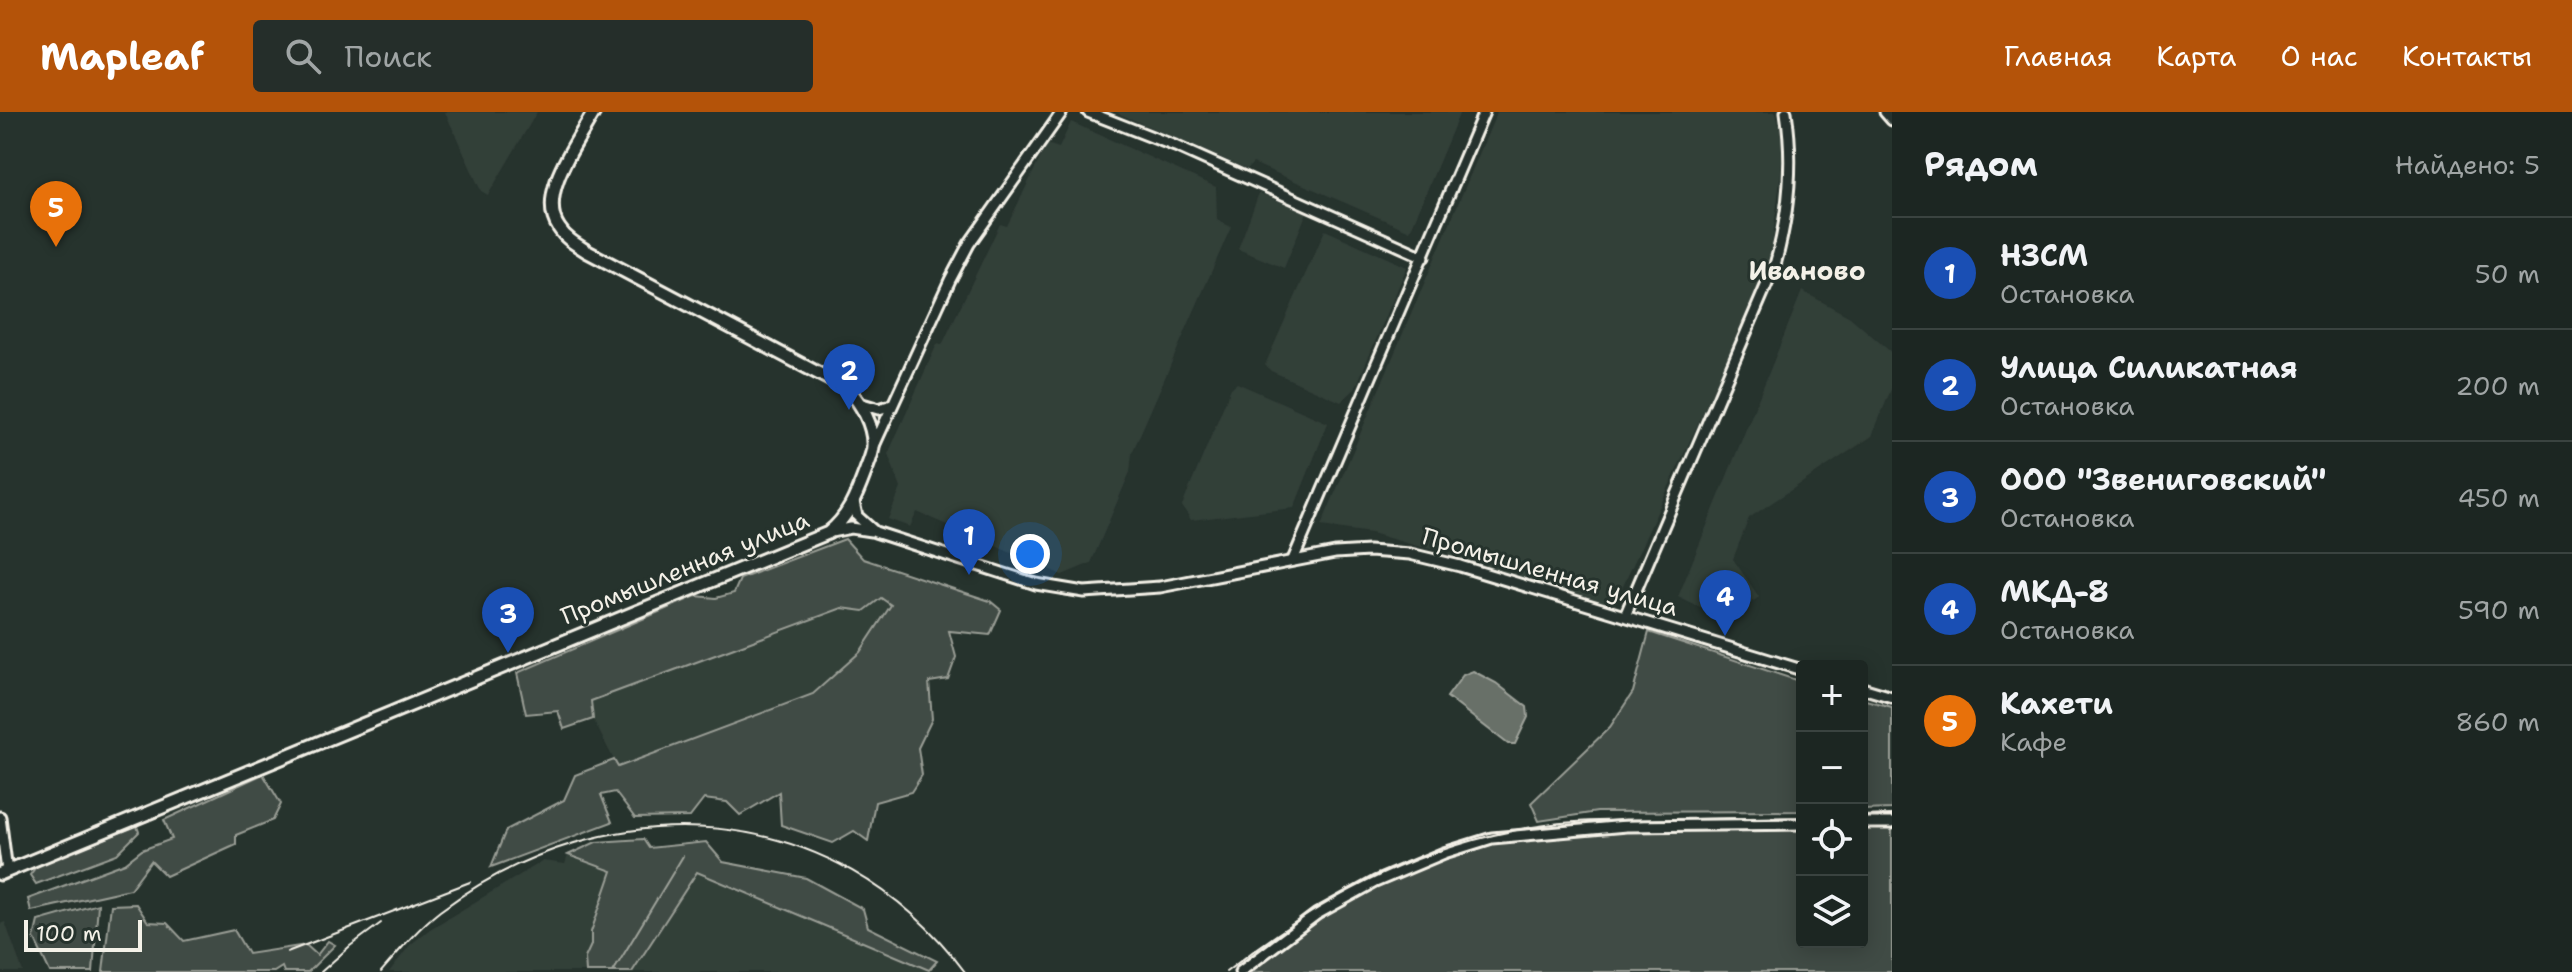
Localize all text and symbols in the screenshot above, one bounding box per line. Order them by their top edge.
search box [253,20,813,92]
text: Mapleaf [40,31,205,82]
icon: search [281,34,325,78]
text: Поиск [345,36,432,77]
text: Главная [2004,37,2112,75]
text: Карта [2156,37,2236,75]
text: О нас [2280,37,2358,75]
text: Контакты [2402,37,2532,75]
text: Рядом [1924,141,2038,187]
text: Найдено: 5 [2395,147,2540,182]
pin: 5 [30,181,82,247]
text: НЗСМ [2000,235,2089,276]
district label: Иваново [1748,253,1866,288]
text: 1 [1944,256,1956,291]
text: 50 m [2475,256,2540,291]
text: Остановка [2000,276,2135,311]
pin: 2 [823,344,875,410]
text: Улица Силикатная [2000,347,2298,388]
text: 2 [1941,368,1959,403]
text: 200 m [2455,368,2540,403]
text: Остановка [2000,388,2135,423]
text: ООО "Звениговский" [2000,459,2326,500]
text: 3 [1941,480,1959,515]
text: 450 m [2457,480,2540,515]
text: Остановка [2000,500,2135,535]
street label: Промышленная улица [556,504,814,632]
pin: 1 [943,509,995,575]
street label: Промышленная улица [1418,520,1682,624]
your location [1010,534,1050,574]
pin: 4 [1699,570,1751,636]
text: МКД-8 [2000,571,2109,612]
pin: 3 [482,587,534,653]
text: 4 [1941,592,1959,627]
text: 590 m [2458,592,2540,627]
text: Остановка [2000,612,2135,647]
map controls [1796,660,1868,948]
button: + [1796,660,1868,732]
text: Кахети [2000,683,2113,724]
text: 5 [1942,704,1958,739]
text: 860 m [2456,704,2540,739]
text: Кафе [2000,724,2067,759]
button: − [1796,732,1868,804]
button: locate [1796,804,1868,876]
button: layers [1796,876,1868,948]
scale bar [24,916,142,952]
text: 100 m [36,919,102,948]

